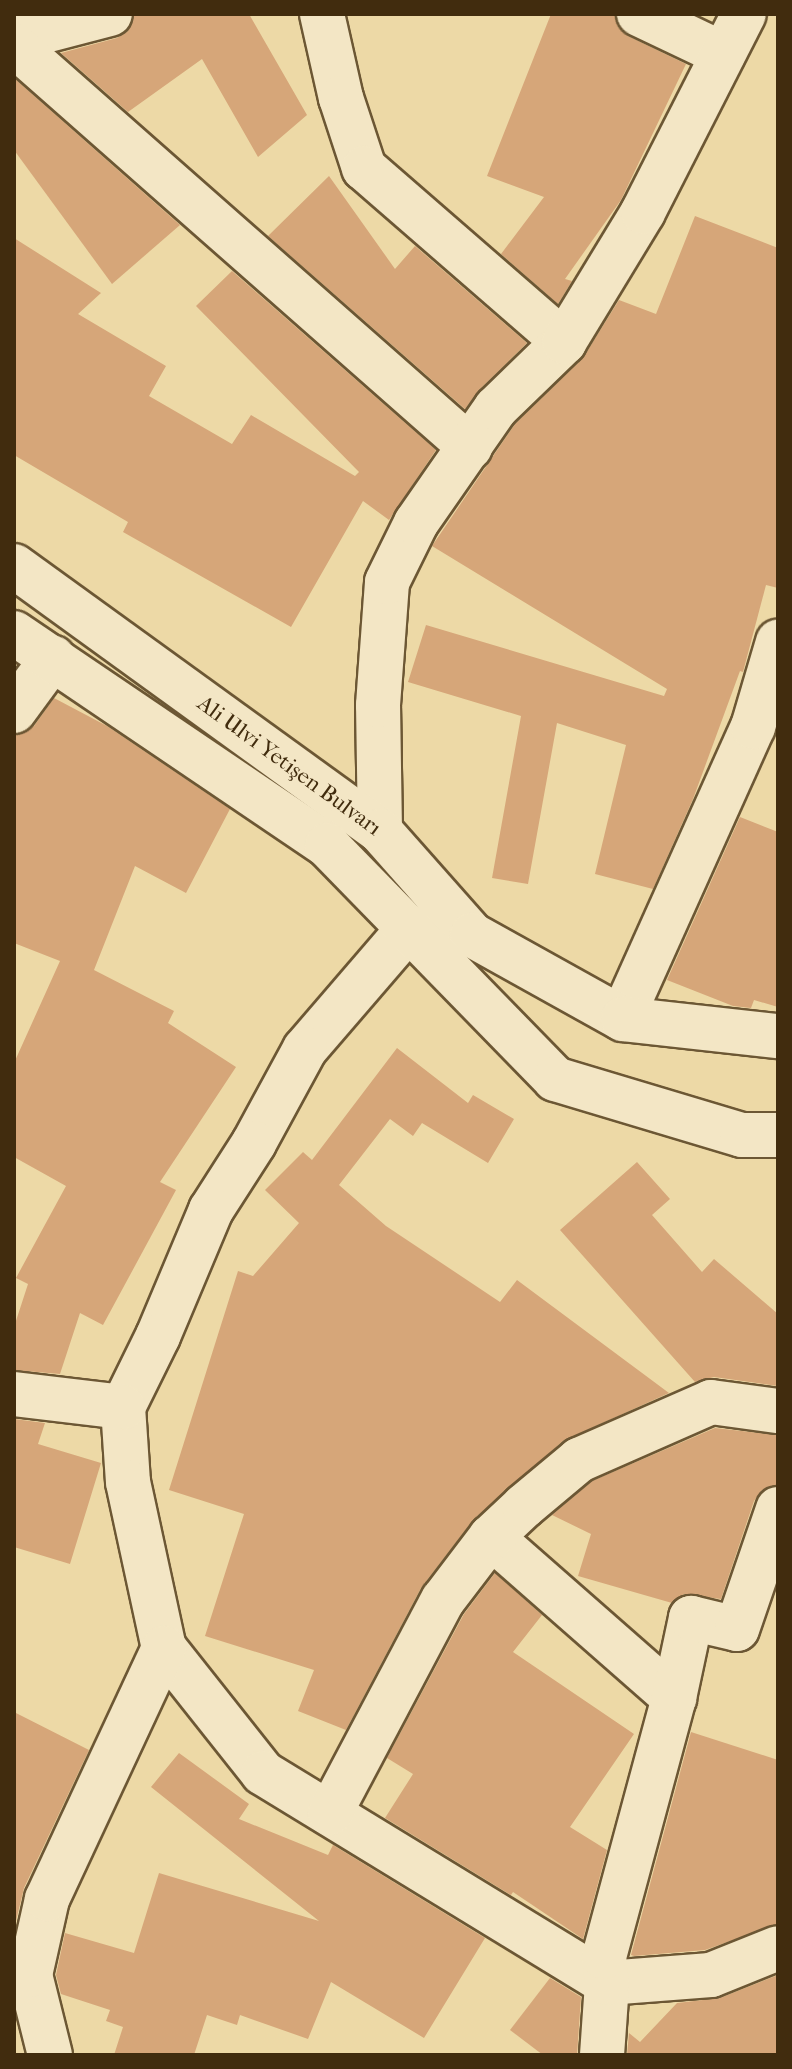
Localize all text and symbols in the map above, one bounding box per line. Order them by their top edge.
street label: Ali Ulvi Yetişen Bulvarı [192,690,386,842]

